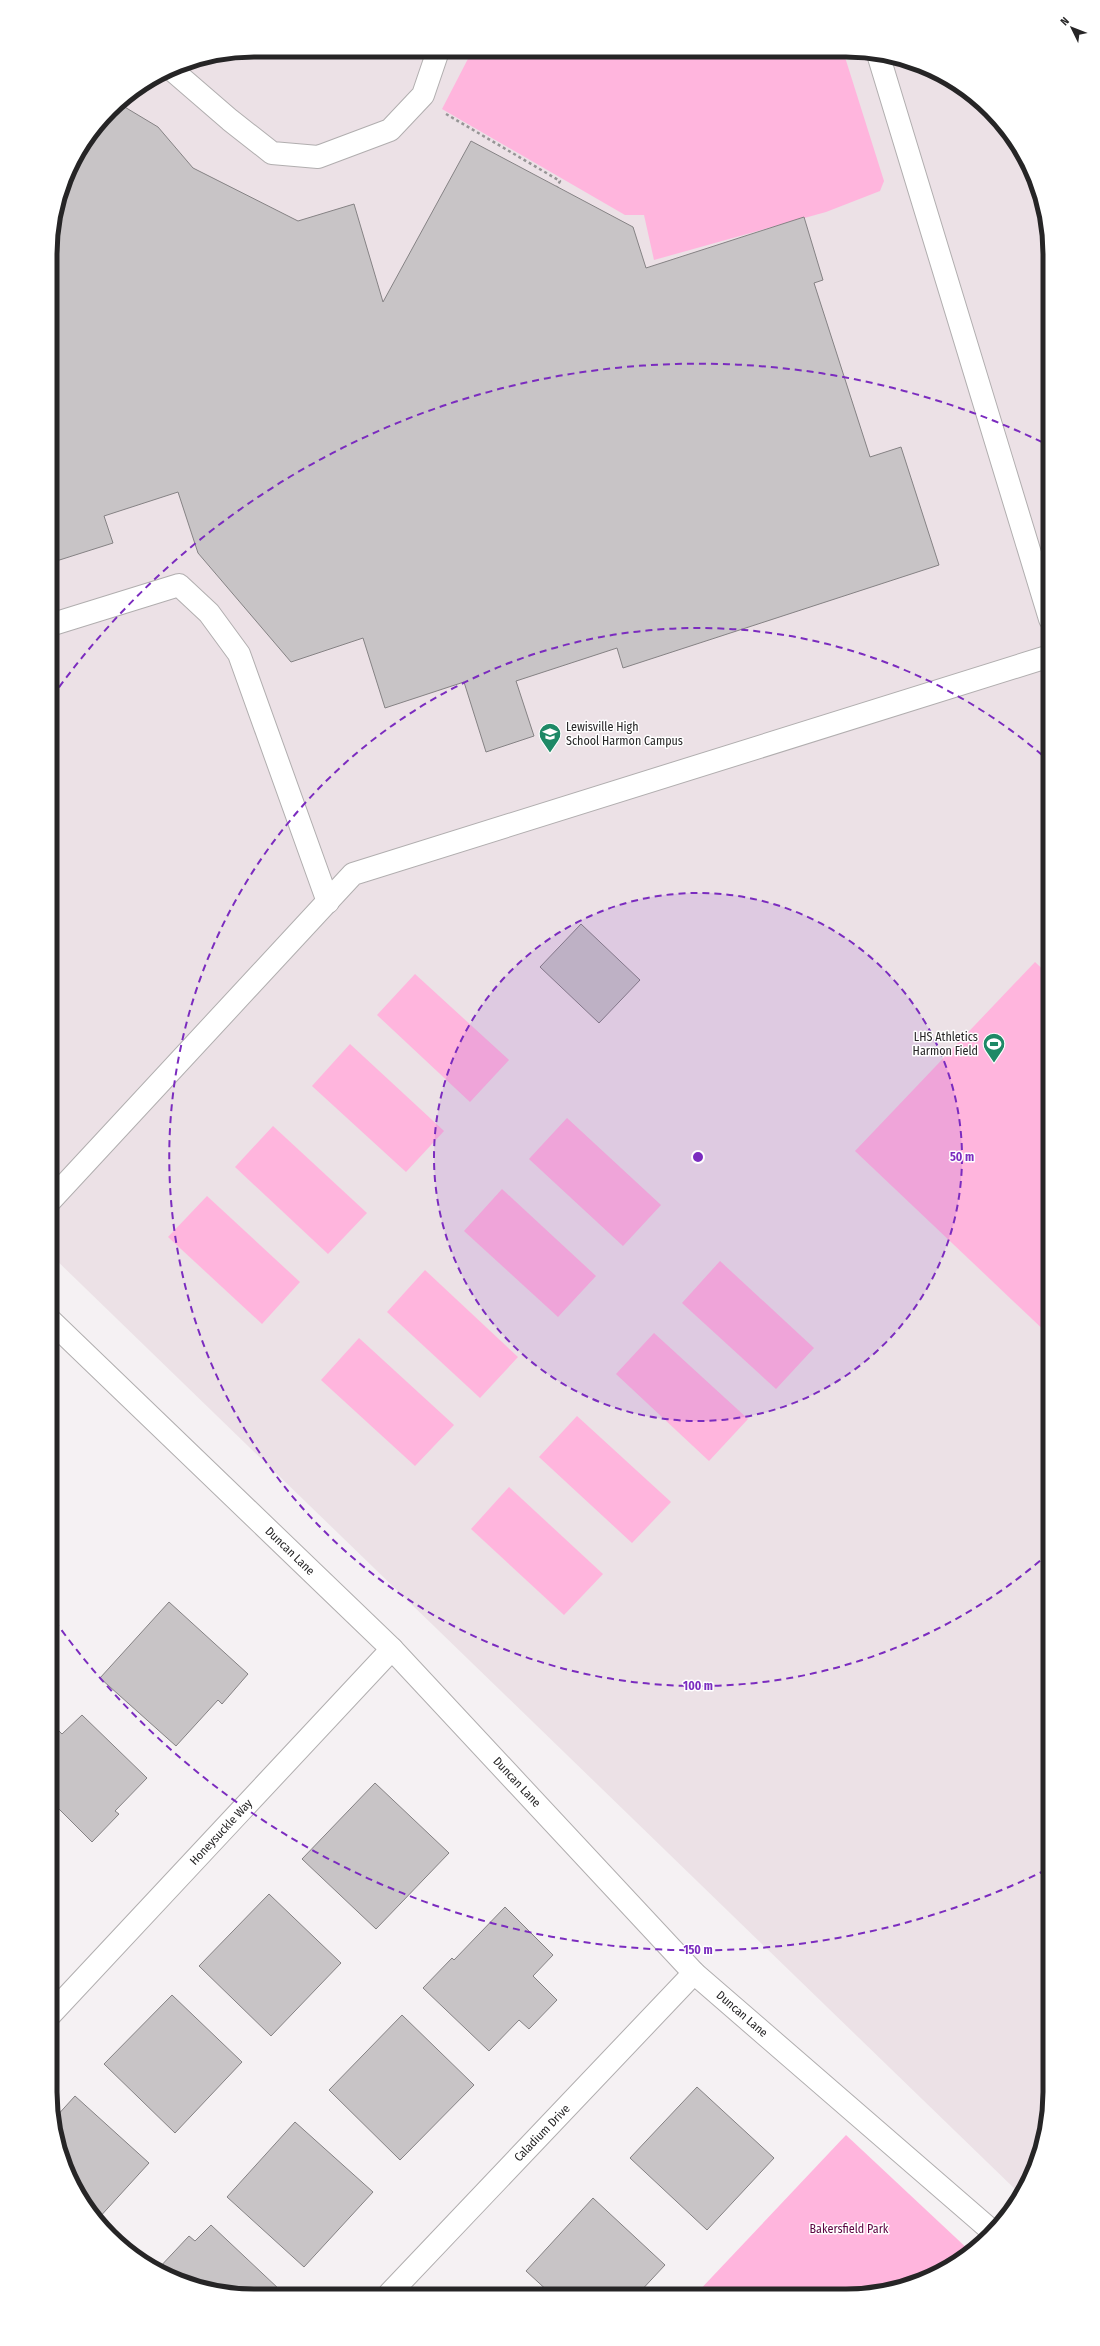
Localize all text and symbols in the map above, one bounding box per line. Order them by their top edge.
north arrow [1052,8,1092,48]
text: N [1058,15,1072,28]
place label: Lewisville High School Harmon Campus [566,720,683,748]
school or university icon: Lewisville High School Harmon Campus [537,721,563,754]
place label: LHS Athletics Harmon Field [913,1030,978,1058]
sports icon: LHS Athletics Harmon Field [981,1031,1007,1064]
centre of rings [691,1150,705,1164]
text: 50 m [950,1150,974,1164]
street label: Duncan Lane [262,1524,318,1578]
text: 100 m [683,1679,713,1693]
street label: Duncan Lane [490,1754,544,1810]
street label: Honeysuckle Way [187,1796,255,1868]
text: 150 m [683,1943,713,1957]
street label: Duncan Lane [714,1988,770,2040]
street label: Caladium Drive [511,2102,573,2164]
park label: Bakersfield Park [810,2222,889,2236]

